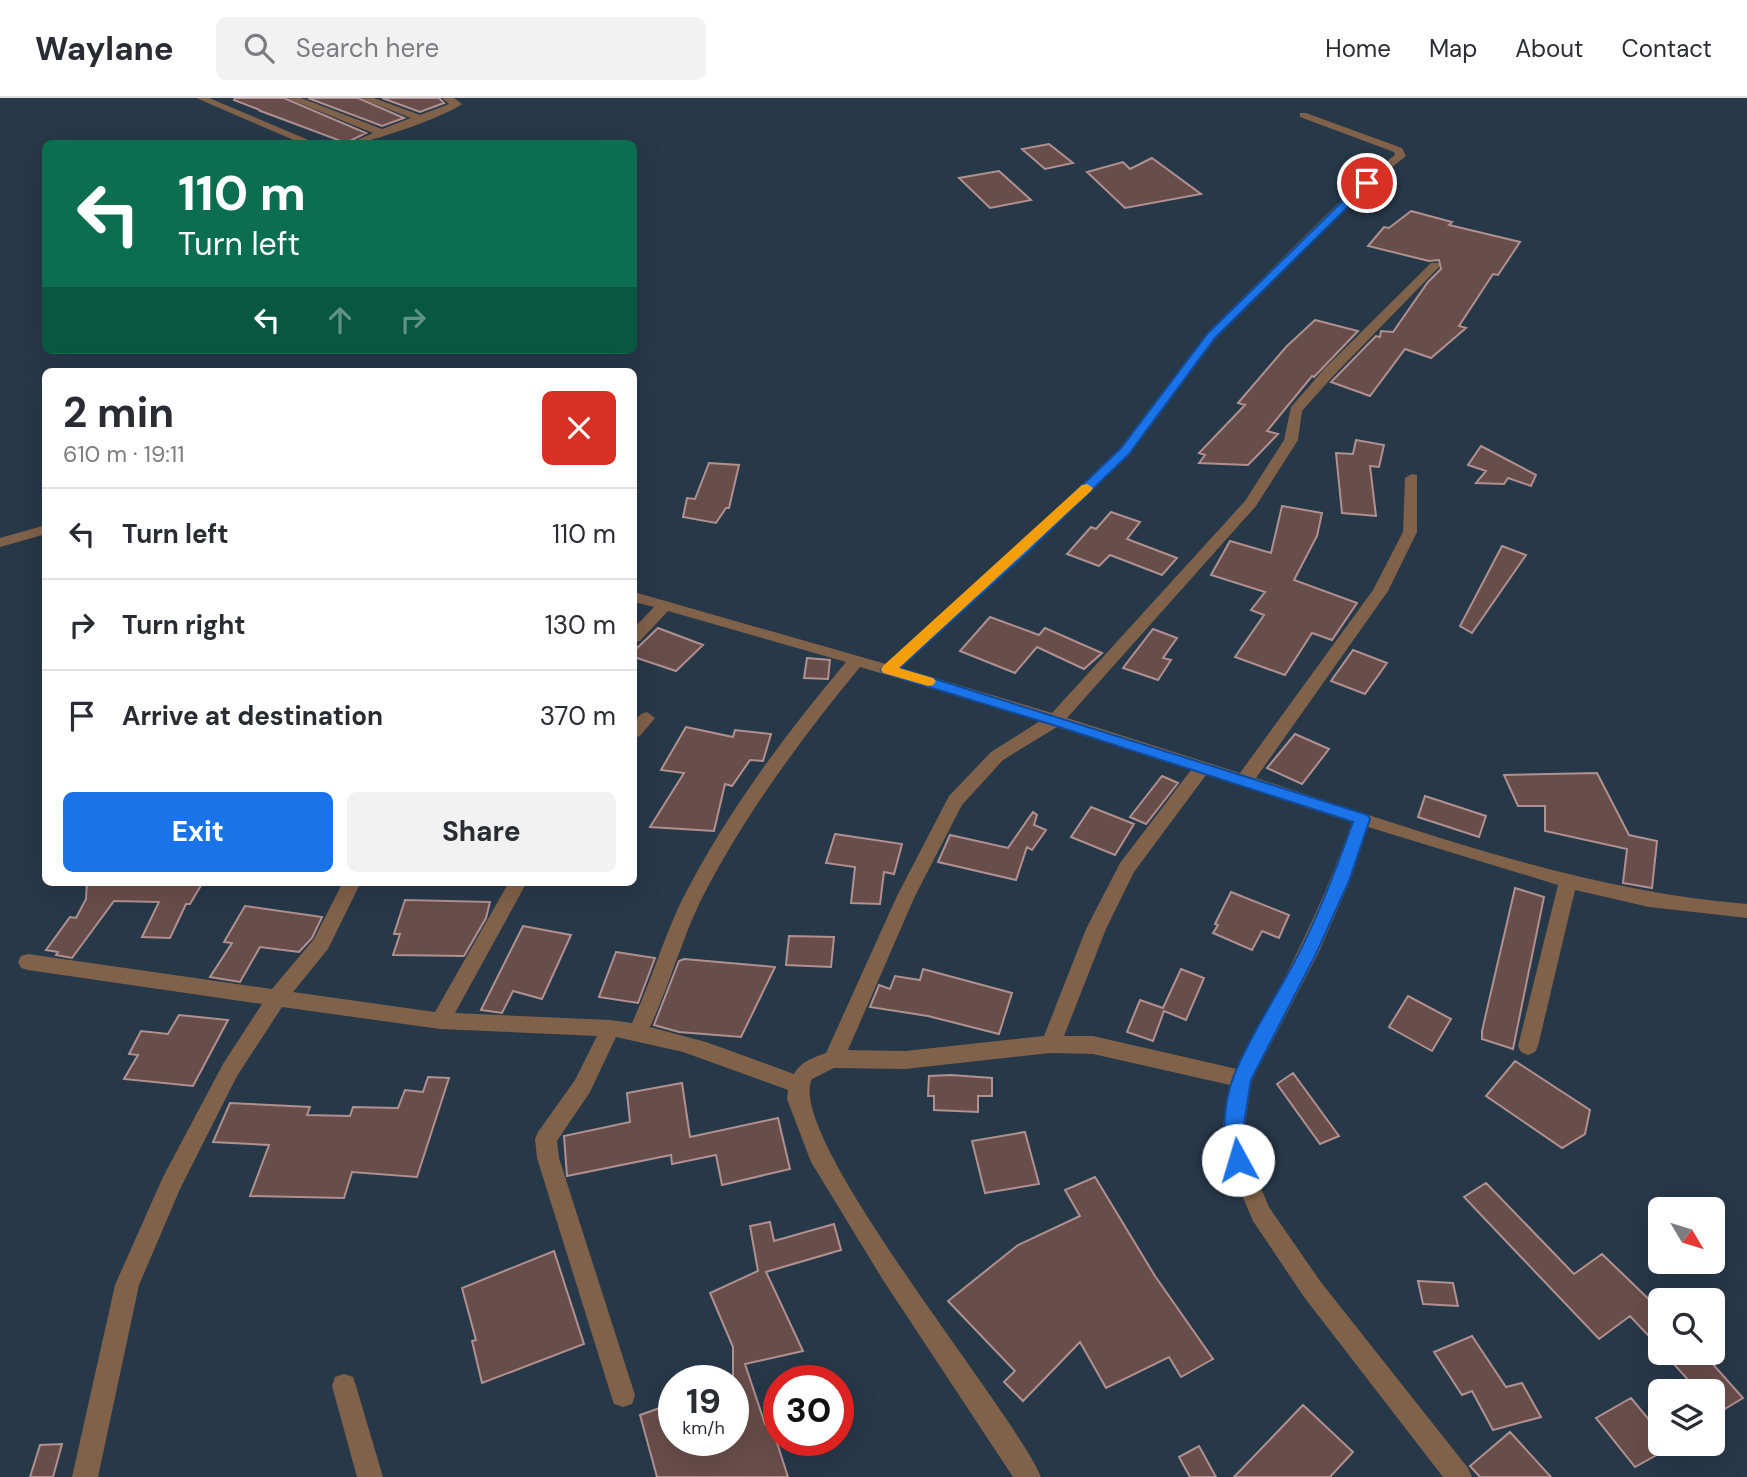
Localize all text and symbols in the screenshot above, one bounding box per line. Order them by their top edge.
search box [216,17,706,80]
text: Waylane [35,27,174,70]
icon: search [240,29,278,67]
text: Search here [296,31,439,65]
text: Home [1325,33,1391,64]
text: Map [1429,33,1477,64]
text: About [1515,33,1584,64]
text: Contact [1622,33,1712,64]
pin [1337,153,1397,213]
text: 110 m [178,161,306,225]
icon: arrive [1348,164,1386,202]
icon: left [63,168,154,259]
text: Turn left [178,223,300,265]
icon: left [248,301,286,339]
icon: ahead [321,301,359,339]
icon: right [394,301,432,339]
text: 2 min [63,385,174,440]
button: close [542,391,616,465]
text: 610 m · 19:11 [63,439,184,469]
icon: left [63,515,101,553]
text: Turn left [122,517,229,551]
text: 110 m [552,517,616,551]
icon: right [63,606,101,644]
text: Turn right [122,608,246,642]
text: 130 m [545,608,616,642]
icon: arrive [63,697,101,735]
text: Arrive at destination [122,699,383,733]
text: 370 m [540,699,616,733]
button: Exit [63,792,333,872]
button: Share [347,792,616,872]
position arrow [1201,1123,1275,1197]
north arrow [1648,1197,1726,1274]
map controls [1648,1197,1725,1456]
button: search [1648,1288,1725,1365]
speed limit sign: 30 [763,1365,854,1456]
text: 19 [686,1378,721,1424]
button: layers [1648,1379,1725,1456]
text: km/h [682,1416,725,1440]

